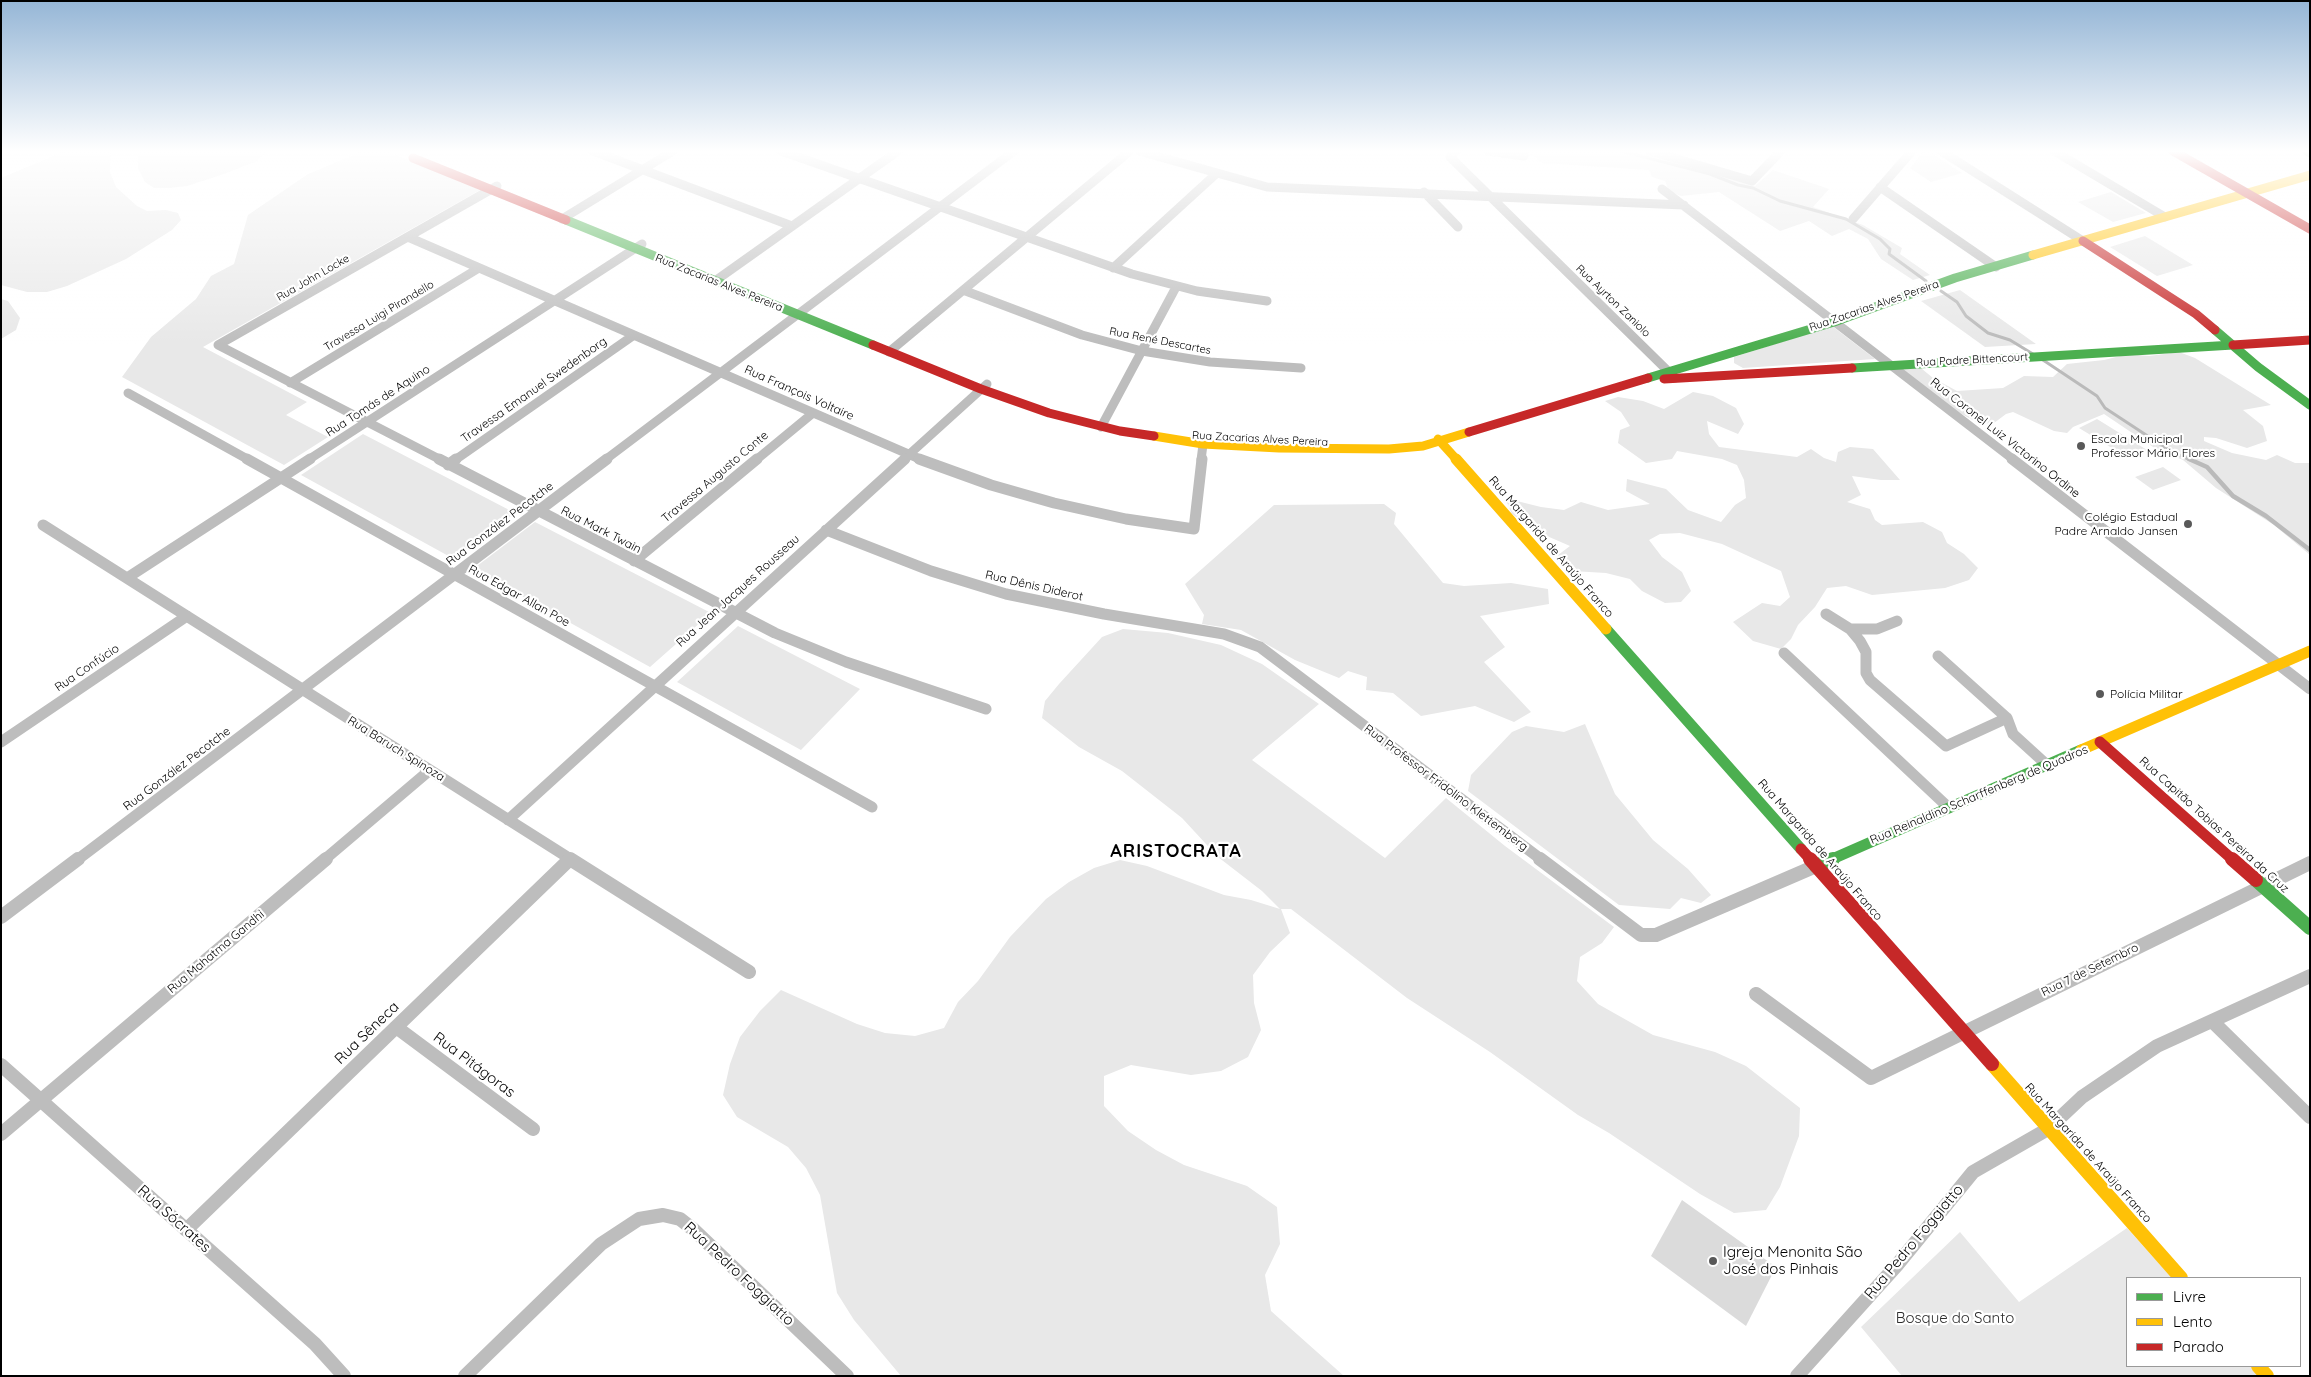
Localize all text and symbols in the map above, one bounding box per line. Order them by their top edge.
street label: Rua Zacarias Alves Pereira [653,251,785,315]
street label: Rua John Locke [274,252,352,304]
street label: Rua Ayrton Zaniolo [1573,262,1653,340]
street label: Travessa Luigi Pirandello [322,278,436,354]
street label: Rua Zacarias Alves Pereira [1807,278,1941,334]
street label: Rua René Descartes [1108,325,1212,357]
street label: Travessa Emanuel Swedenborg [458,334,610,446]
street label: Rua Padre Bittencourt [1916,350,2028,370]
street label: Rua Tomás de Aquino [323,362,433,440]
street label: Rua François Voltaire [742,362,856,424]
street label: Rua Coronel Luiz Victorino Ordine [1927,375,2083,501]
street label: Travessa Augusto Conte [659,428,771,526]
street label: Rua Zacarias Alves Pereira [1192,429,1328,449]
place label: Escola Municipal Professor Mário Flores [2091,432,2215,460]
marker: Escola Municipal Professor Mário Flores [2075,440,2087,452]
street label: Rua Margarida de Araújo Franco [1486,473,1616,621]
street label: Rua González Pecotche [444,479,556,569]
street label: Rua Mark Twain [558,504,644,556]
place label: Colégio Estadual Padre Arnaldo Jansen [2055,510,2178,538]
marker: Colégio Estadual Padre Arnaldo Jansen [2182,518,2194,530]
street label: Rua Jean Jacques Rousseau [673,532,803,650]
street label: Rua Edgar Allan Poe [466,562,572,630]
street label: Rua Dênis Diderot [984,568,1084,604]
street label: Rua Confúcio [52,641,122,695]
place label: Polícia Militar [2110,687,2183,701]
marker: Polícia Militar [2094,688,2106,700]
street label: Rua Baruch Spinoza [345,713,447,785]
street label: Rua Professor Fridolino Klettemberg [1361,722,1531,854]
street label: Rua González Pecotche [121,724,233,814]
street label: Rua Reinaldino Scharffenberg de Quadros [1868,742,2090,848]
street label: Rua Capitão Tobias Pereira da Cruz [2136,754,2292,896]
street label: Rua Margarida de Araújo Franco [1755,776,1885,924]
district label: ARISTOCRATA [1109,841,1243,863]
street label: Rua Mahatma Gandhi [165,907,267,997]
street label: Rua 7 de Setembro [2039,940,2141,1000]
street label: Rua Sêneca [331,998,403,1068]
street label: Rua Pitágoras [430,1028,518,1102]
street label: Rua Margarida de Araújo Franco [2021,1080,2155,1226]
street label: Rua Pedro Foggiatto [1861,1181,1967,1303]
street label: Rua Sócrates [134,1182,214,1256]
street label: Rua Pedro Foggiatto [680,1218,798,1330]
place label: Igreja Menonita São José dos Pinhais [1723,1243,1863,1278]
marker: Igreja Menonita São José dos Pinhais [1707,1255,1719,1267]
legend [2126,1277,2301,1367]
text: Livre [2173,1287,2206,1306]
park label: Bosque do Santo [1896,1309,2014,1327]
text: Lento [2173,1312,2212,1331]
text: Parado [2173,1337,2224,1356]

